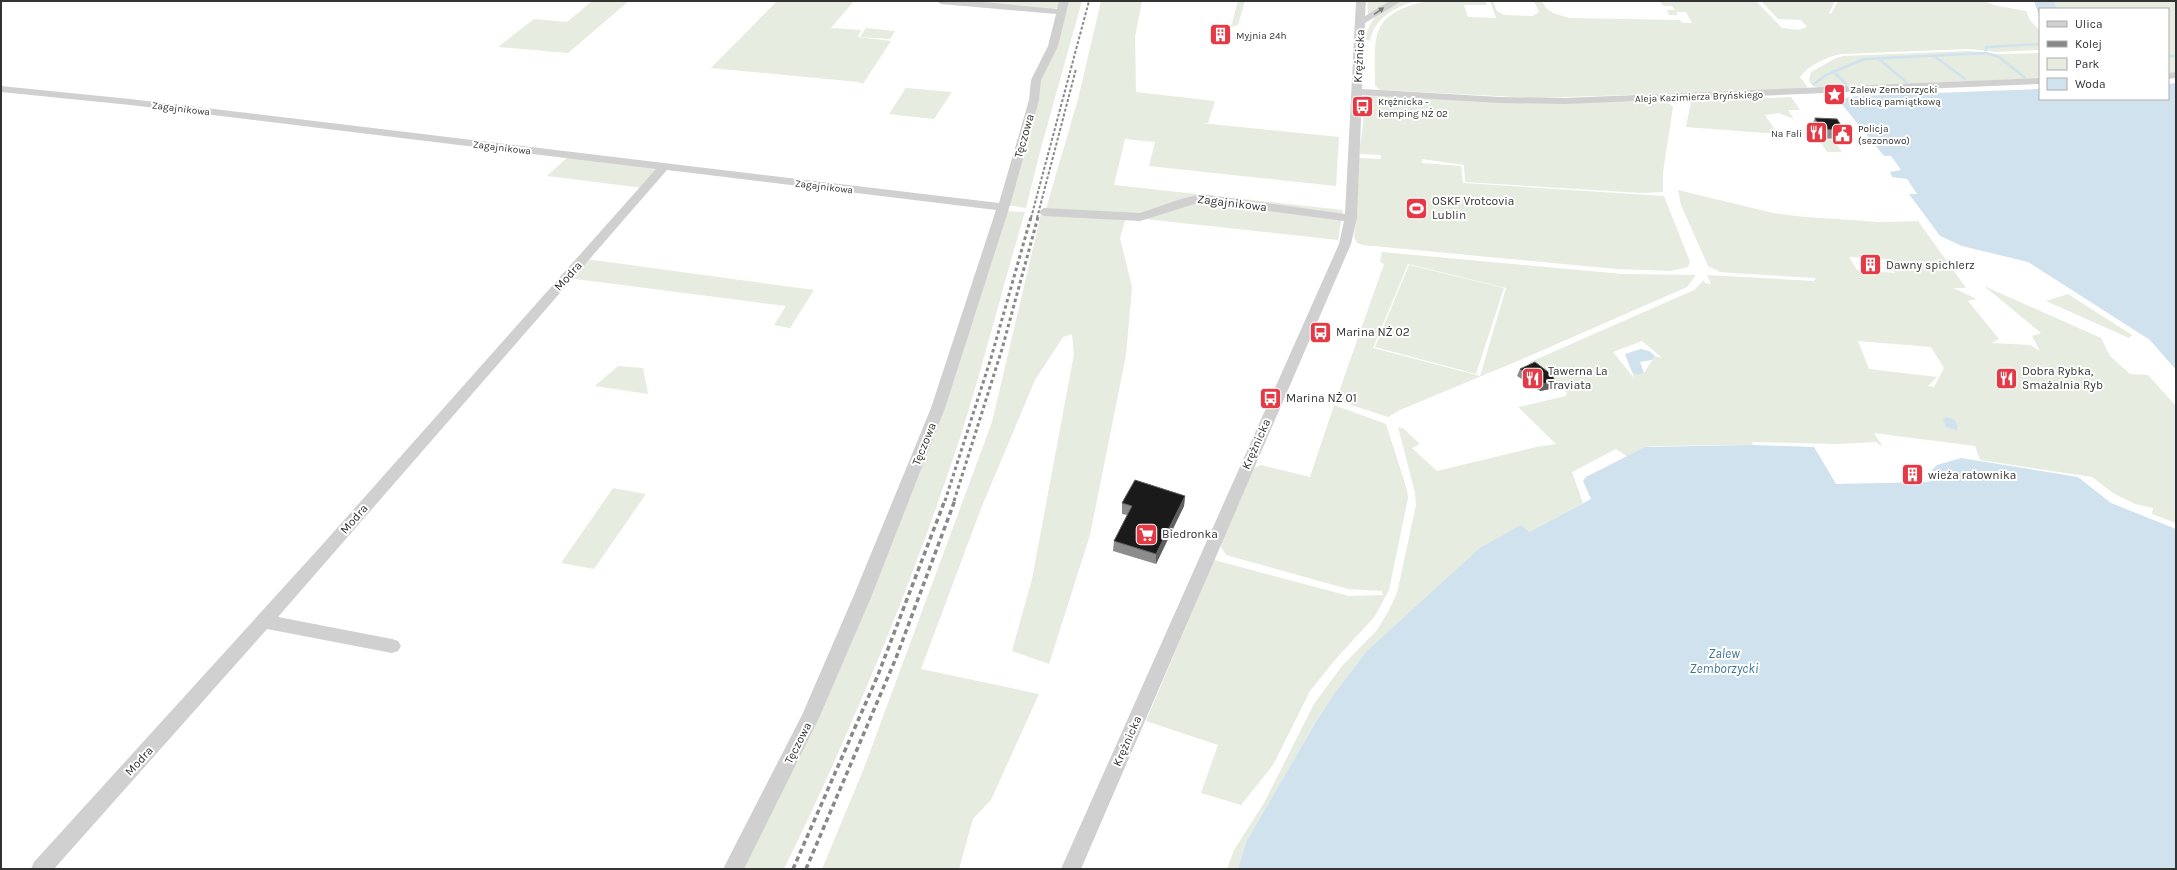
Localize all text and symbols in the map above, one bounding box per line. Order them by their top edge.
one-way arrow [1373,7,1384,15]
legend [2039,8,2169,100]
text: Ulica [2075,17,2103,31]
building icon: Myjnia 24h [1207,22,1233,48]
street label: Krężnicka [1351,29,1367,83]
place label: Myjnia 24h [1236,30,1287,42]
text: Kolej [2075,37,2102,51]
text: Park [2075,57,2100,71]
text: Woda [2075,77,2106,91]
place icon: Zalew Zemborzycki tablicą pamiątkową [1821,82,1847,108]
place label: Zalew Zemborzycki tablicą pamiątkową [1850,84,1941,108]
street label: Aleja Kazimierza Bryńskiego [1635,89,1763,105]
bus stop icon: Krężnicka - kemping NŻ 02 [1349,94,1375,120]
place label: Krężnicka - kemping NŻ 02 [1378,96,1448,120]
street label: Zagajnikowa [151,99,211,119]
street label: Tęczowa [1011,112,1037,160]
restaurant icon: Na Fali [1804,120,1830,146]
public building icon: Policja (sezonowo) [1830,121,1856,147]
place label: Policja (sezonowo) [1858,123,1910,147]
place label: Na Fali [1771,128,1802,140]
street label: Zagajnikowa [472,138,532,158]
street label: Zagajnikowa [794,177,854,197]
street label: Zagajnikowa [1196,192,1268,214]
place label: OSKF Vrotcovia Lublin [1432,194,1514,222]
sports icon: OSKF Vrotcovia Lublin [1404,195,1430,221]
building icon: Dawny spichlerz [1858,252,1884,278]
street label: Modra [551,258,585,294]
place label: Dawny spichlerz [1886,258,1975,272]
bus stop icon: Marina NŻ 02 [1307,319,1333,345]
place label: Marina NŻ 02 [1336,325,1410,339]
place label: Tawerna La Traviata [1548,364,1608,392]
place label: Dobra Rybka, Smażalnia Ryb [2022,364,2103,392]
restaurant icon: Tawerna La Traviata [1520,365,1546,391]
restaurant icon: Dobra Rybka, Smażalnia Ryb [1994,365,2020,391]
bus stop icon: Marina NŻ 01 [1257,385,1283,411]
place label: Marina NŻ 01 [1286,391,1357,405]
street label: Krężnicka [1239,417,1273,471]
street label: Tęczowa [909,421,939,467]
building icon: wieża ratownika [1900,462,1926,488]
place label: wieża ratownika [1928,468,2016,482]
street label: Modra [337,501,371,537]
supermarket icon: Biedronka [1134,521,1160,547]
place label: Biedronka [1162,527,1218,541]
water label: Zalew Zemborzycki [1690,646,1759,676]
street label: Krężnicka [1110,714,1144,768]
street label: Tęczowa [782,720,814,766]
street label: Modra [122,744,156,778]

